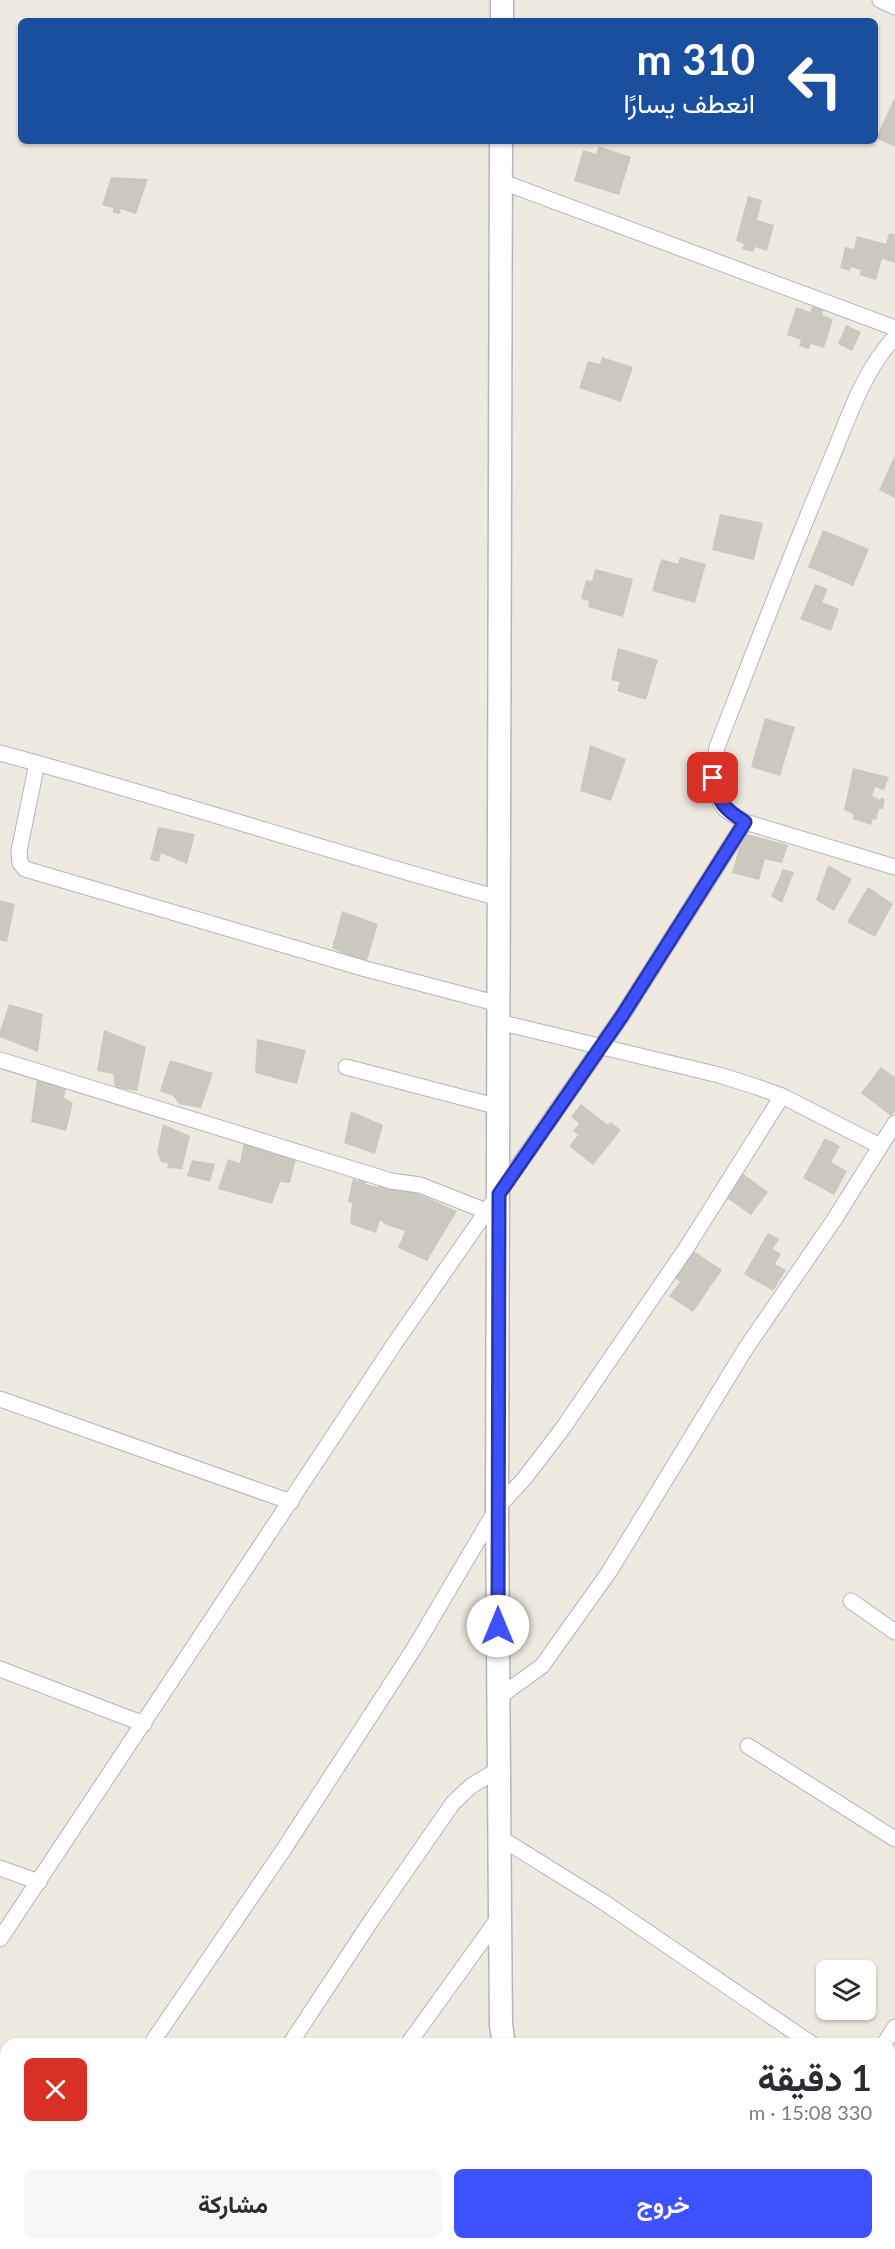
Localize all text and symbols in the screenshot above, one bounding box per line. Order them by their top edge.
text: 310 m [637,34,755,84]
icon: left [776,42,854,120]
text: انعطف يسارًا [623,86,755,119]
pin [687,752,738,803]
icon: arrive [696,761,729,794]
position arrow [466,1594,530,1658]
map controls [816,1960,876,2020]
button: layers [816,1960,876,2020]
text: 1 دقيقة [757,2055,872,2099]
button: close [24,2058,87,2121]
text: 330 m · 15:08 [749,2100,872,2124]
button: مشاركة [24,2169,442,2238]
button: خروج [454,2169,872,2238]

